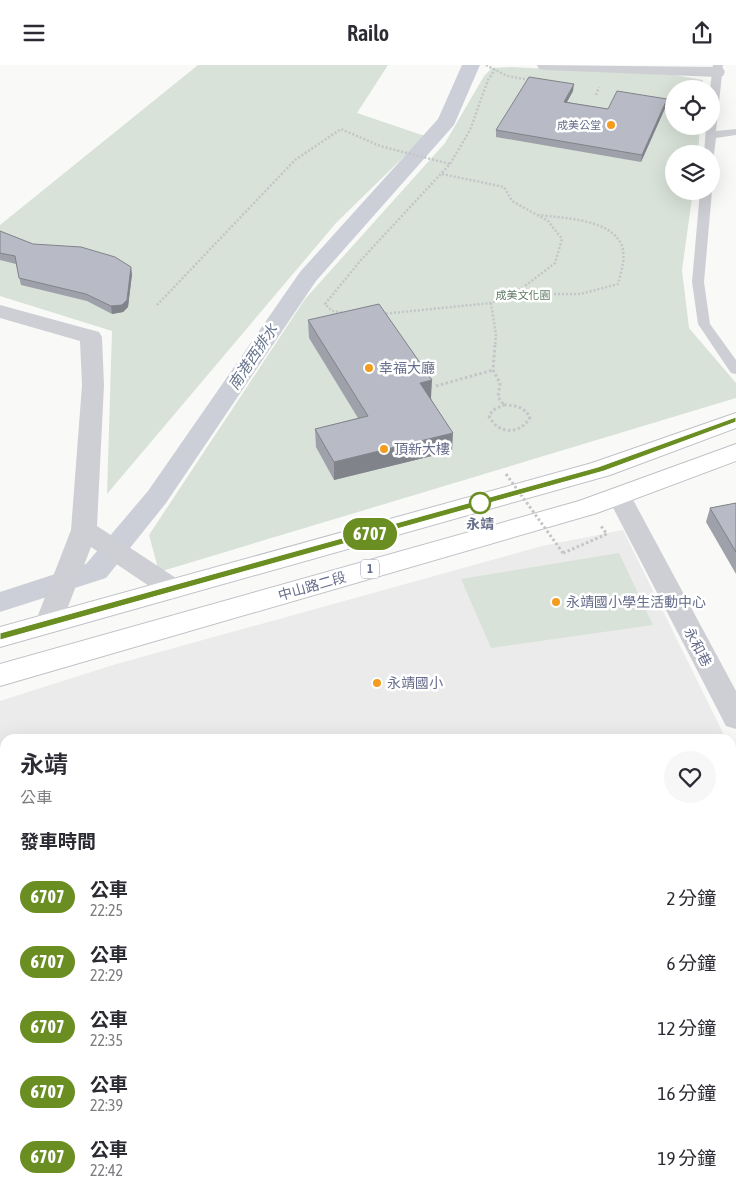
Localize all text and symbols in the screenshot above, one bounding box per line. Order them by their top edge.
icon: menu [20,19,48,47]
icon: share [688,19,716,47]
text: Railo [347,20,389,46]
map controls [665,80,720,200]
button: locate [665,80,720,135]
place label: 成美公堂 [557,119,601,131]
marker: 成美公堂 [605,119,617,131]
button: layers [665,145,720,200]
park label: 成美文化園 [496,289,551,301]
water label: 南港西排水 [225,320,281,393]
place label: 幸福大廳 [379,360,435,376]
marker: 幸福大廳 [363,362,375,374]
place label: 頂新大樓 [394,441,450,457]
marker: 頂新大樓 [378,443,390,455]
marker: 永靖 [469,492,491,514]
place label: 永靖 [466,516,494,532]
line badge: 6707 [335,518,405,550]
text: 6707 [353,523,387,544]
road number: 1 [361,559,379,579]
street label: 中山路二段 [276,569,348,603]
place label: 永靖國小學生活動中心 [566,594,706,610]
marker: 永靖國小學生活動中心 [550,596,562,608]
street label: 永和巷 [681,625,715,669]
place label: 永靖國小 [387,675,443,691]
marker: 永靖國小 [371,677,383,689]
text: 永靖 [20,751,68,778]
button: heart [664,751,716,803]
text: 公車 [20,788,52,806]
text: 發車時間 [20,830,96,852]
text: 公車 [90,878,128,900]
text: 6707 [31,886,64,907]
text: 2 分鐘 [666,887,716,909]
text: 22:25 [90,901,123,919]
text: 公車 [90,943,128,965]
text: 6707 [31,951,64,972]
text: 6 分鐘 [666,952,716,974]
text: 22:29 [90,966,123,984]
text: 公車 [90,1008,128,1030]
text: 6707 [31,1016,64,1037]
text: 12 分鐘 [658,1017,716,1039]
text: 22:35 [90,1031,123,1049]
text: 公車 [90,1073,128,1095]
text: 6707 [31,1081,64,1102]
text: 16 分鐘 [658,1082,716,1104]
text: 22:39 [90,1096,123,1114]
text: 公車 [90,1138,128,1160]
text: 6707 [31,1146,64,1167]
text: 19 分鐘 [658,1147,716,1169]
text: 22:42 [90,1161,123,1179]

